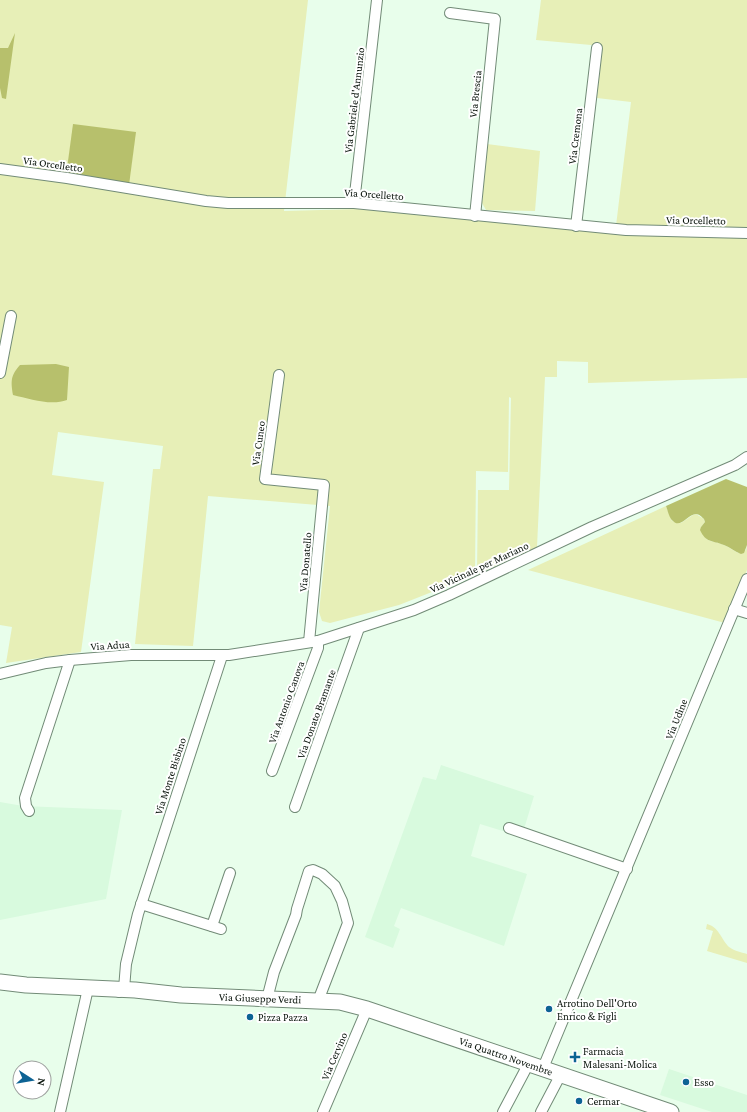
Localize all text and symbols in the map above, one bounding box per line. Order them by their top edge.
street label: Via Gabriele d'Annunzio [342,46,366,153]
street label: Via Brescia [467,70,483,118]
street label: Via Cremona [566,107,584,165]
street label: Via Orcelletto [23,154,84,174]
street label: Via Orcelletto [344,186,405,202]
street label: Via Orcelletto [666,213,727,227]
street label: Via Cuneo [249,420,267,466]
street label: Via Donatello [296,531,314,592]
street label: Via Vicinale per Mariano [428,539,531,596]
street label: Via Adua [90,638,130,652]
street label: Via Antonio Canova [266,659,306,745]
street label: Via Donato Bramante [294,668,338,760]
street label: Via Udine [662,697,690,741]
street label: Via Monte Bisbino [152,736,188,816]
street label: Via Giuseppe Verdi [219,991,301,1006]
place label: Arrotino Dell'Orto Enrico & Figli [557,997,638,1023]
marker: Arrotino Dell'Orto Enrico & Figli [544,1004,554,1014]
place label: Pizza Pazza [258,1011,308,1023]
marker: Pizza Pazza [245,1012,255,1022]
street label: Via Cervino [319,1030,350,1082]
street label: Via Quattro Novembre [458,1034,555,1078]
place label: Farmacia Malesani-Molica [583,1045,657,1070]
marker: Farmacia Malesani-Molica [570,1052,580,1062]
north arrow [12,1060,52,1100]
place label: Esso [694,1076,715,1088]
text: N [35,1077,48,1087]
marker: Esso [681,1077,691,1087]
place label: Cermar [587,1095,620,1107]
marker: Cermar [574,1096,584,1106]

